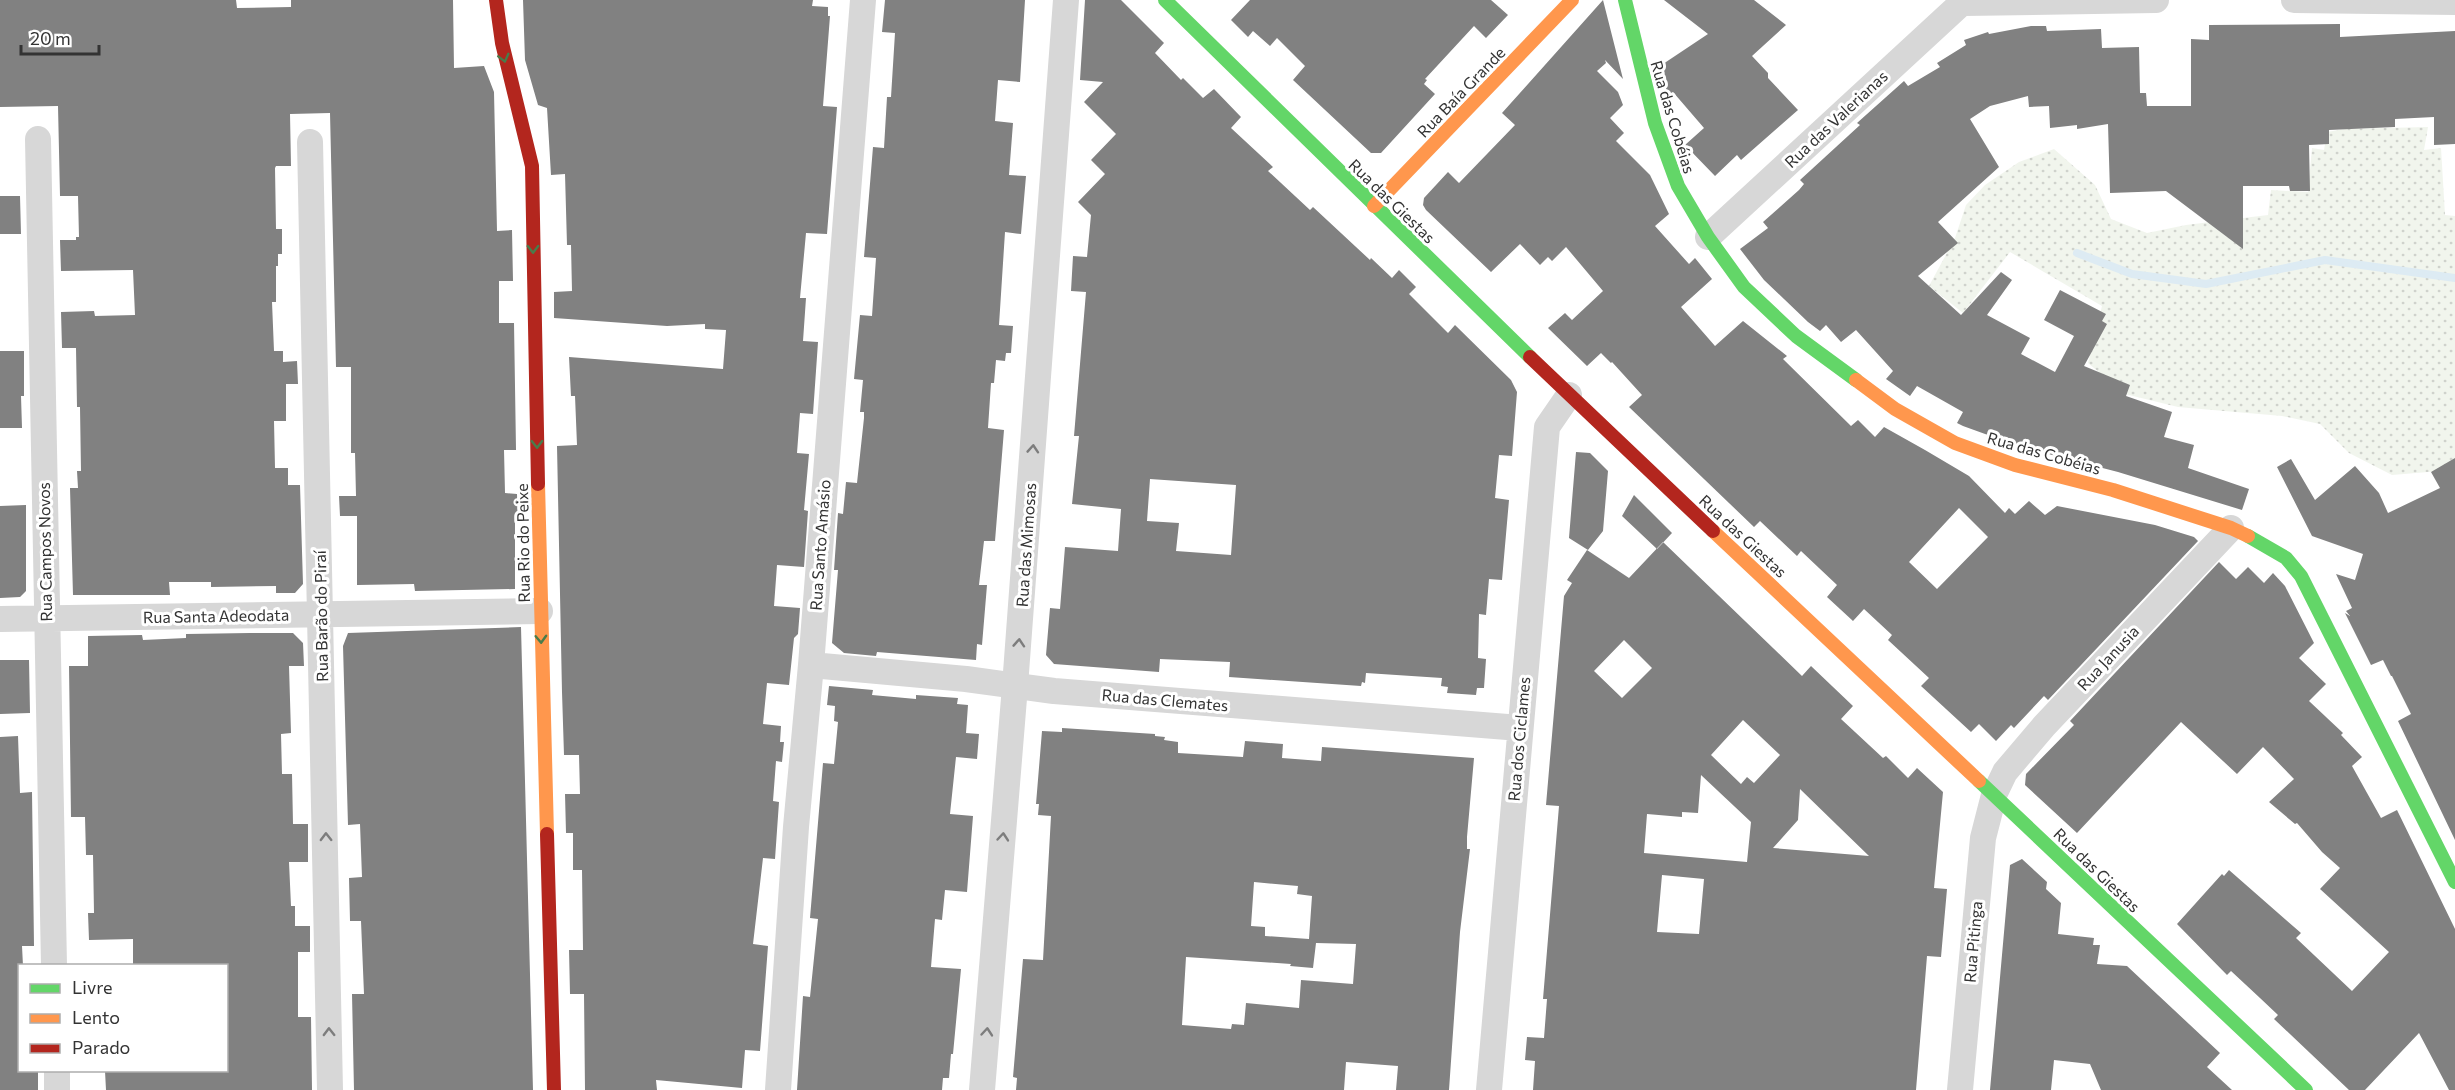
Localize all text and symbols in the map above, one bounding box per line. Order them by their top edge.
scale bar [21,18,99,56]
text: 20 m [30,27,71,49]
street label: Rua Baía Grande [1413,42,1509,141]
one-way arrow [497,53,510,63]
street label: Rua das Cobéias [1647,58,1700,176]
street label: Rua das Valerianas [1780,66,1891,171]
street label: Rua das Giestas [1345,155,1439,247]
one-way arrow [527,245,540,254]
street label: Rua das Cobéias [1985,427,2103,478]
one-way arrow [531,439,543,448]
one-way arrow [1026,444,1039,453]
street label: Rua Santo Amásio [805,479,834,611]
street label: Rua Campos Novos [34,482,55,622]
street label: Rua das Mimosas [1012,482,1039,608]
street label: Rua Rio do Peixe [512,483,533,603]
street label: Rua das Giestas [1696,490,1791,581]
street label: Rua Barão do Piraí [310,549,331,682]
street label: Rua Santa Adeodata [143,605,289,626]
street label: Rua Janusia [2073,621,2143,694]
one-way arrow [535,634,547,643]
one-way arrow [1012,638,1025,647]
street label: Rua dos Ciclames [1504,676,1533,802]
street label: Rua das Clemates [1101,685,1229,714]
street label: Rua das Giestas [2050,824,2144,916]
one-way arrow [319,832,332,841]
one-way arrow [996,833,1009,842]
street label: Rua Pitinga [1959,900,1986,984]
legend [18,964,228,1072]
text: Livre [72,976,113,998]
text: Lento [72,1006,120,1028]
one-way arrow [323,1027,335,1036]
one-way arrow [980,1027,993,1036]
text: Parado [72,1036,130,1058]

